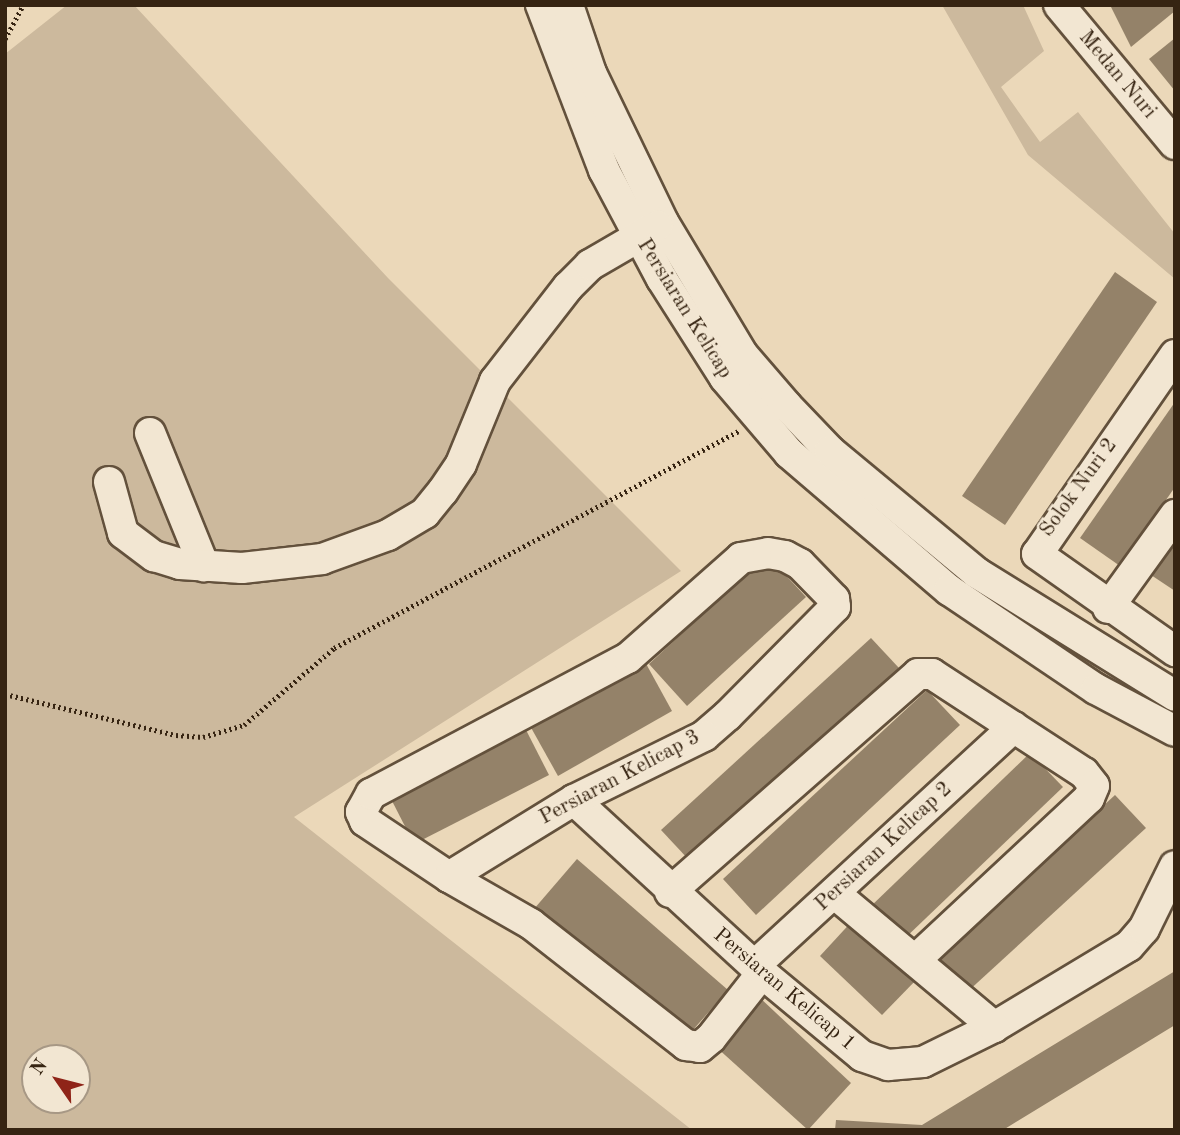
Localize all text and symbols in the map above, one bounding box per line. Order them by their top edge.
street label: Medan Nuri [1073,26,1161,124]
street label: Persiaran Kelicap [631,234,737,384]
street label: Solok Nuri 2 [1035,434,1123,542]
street label: Persiaran Kelicap 3 [535,725,705,831]
street label: Persiaran Kelicap 2 [810,777,958,917]
street label: Persiaran Kelicap 1 [708,923,860,1057]
north arrow [21,1044,91,1114]
text: N [28,1056,52,1079]

